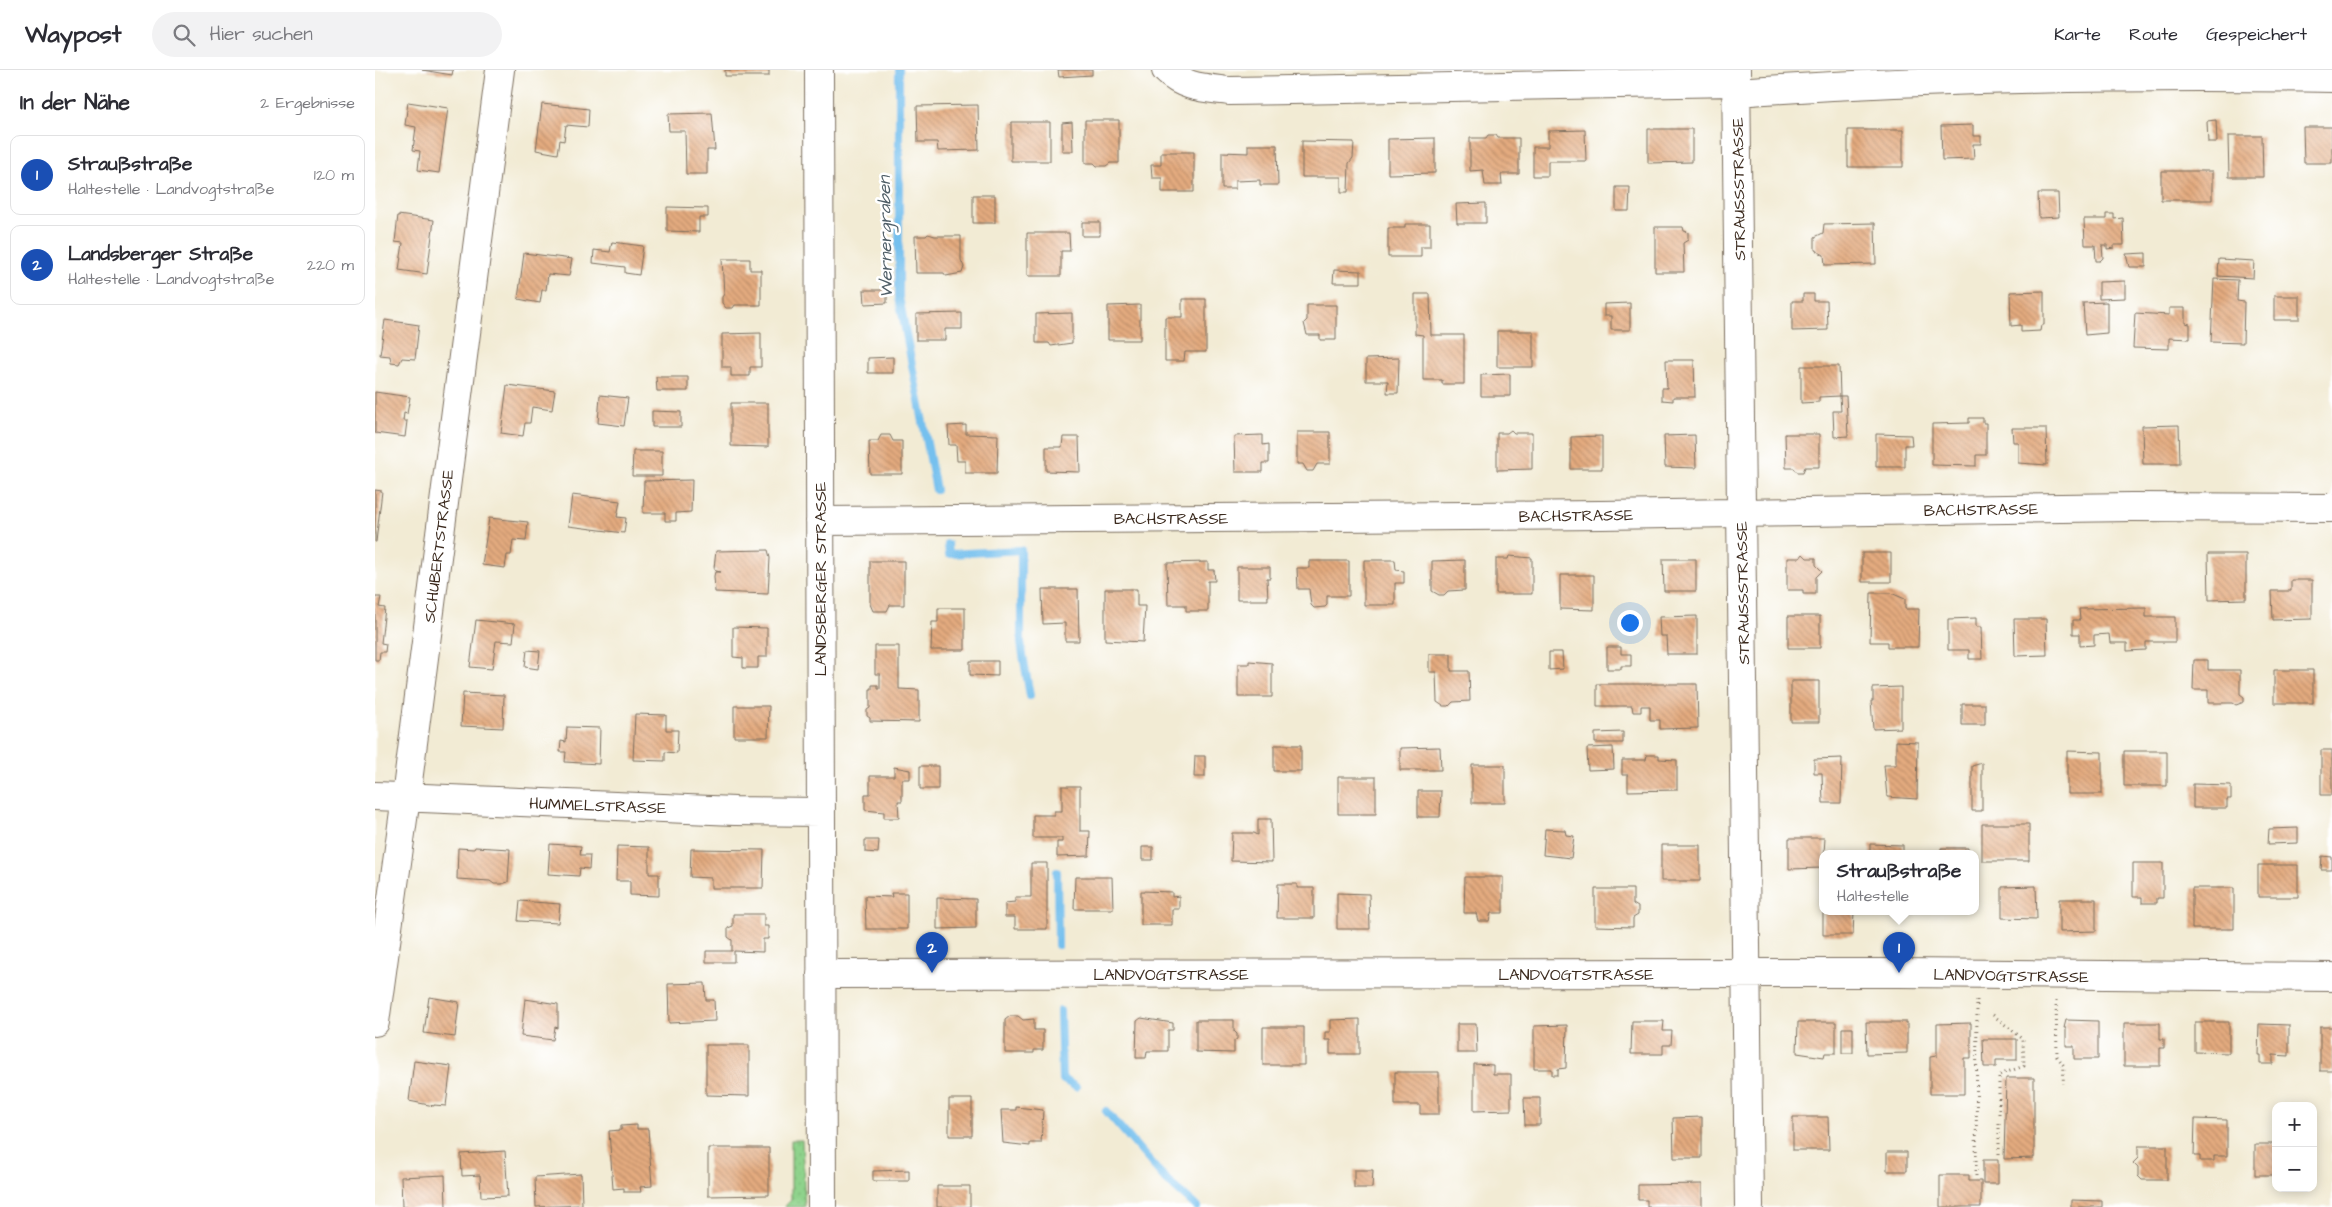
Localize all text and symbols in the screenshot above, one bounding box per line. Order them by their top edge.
search box [152,12,502,57]
text: Waypost [25,18,122,52]
icon: search [170,21,198,49]
text: Hier suchen [210,21,313,48]
text: Karte [2054,22,2101,47]
text: Route [2129,22,2178,47]
text: Gespeichert [2206,22,2307,47]
text: In der Nähe [20,88,130,117]
text: 2 Ergebnisse [260,92,355,114]
street label: STRAUSSSTRASSE [1727,117,1751,261]
text: Straußstraße [68,151,192,178]
text: 1 [36,164,38,186]
text: 120 m [314,164,354,186]
water label: Wernergraben [872,174,900,298]
text: Haltestelle · Landvogtstraße [68,178,274,200]
text: Landsberger Straße [68,241,253,268]
text: 2 [32,254,42,276]
text: 220 m [307,254,354,276]
text: Haltestelle · Landvogtstraße [68,268,274,290]
street label: SCHUBERTSTRASSE [419,468,459,624]
street label: LANDSBERGER STRASSE [810,481,832,676]
street label: BACHSTRASSE [1924,498,2039,522]
street label: BACHSTRASSE [1519,504,1634,528]
street label: BACHSTRASSE [1114,508,1229,530]
street label: STRAUSSSTRASSE [1731,521,1755,665]
your location [1617,610,1643,636]
street label: HUMMELSTRASSE [529,793,668,819]
popup [1819,850,1979,915]
text: Straußstraße [1837,858,1961,885]
text: Haltestelle [1837,885,1909,907]
pin: 2 [916,932,948,973]
pin: 1 [1883,932,1915,973]
street label: LANDVOGTSTRASSE [1093,964,1249,986]
street label: LANDVOGTSTRASSE [1498,964,1654,986]
street label: LANDVOGTSTRASSE [1933,964,2089,988]
map controls [2272,1102,2317,1192]
button: + [2272,1102,2317,1147]
button: − [2272,1147,2317,1192]

